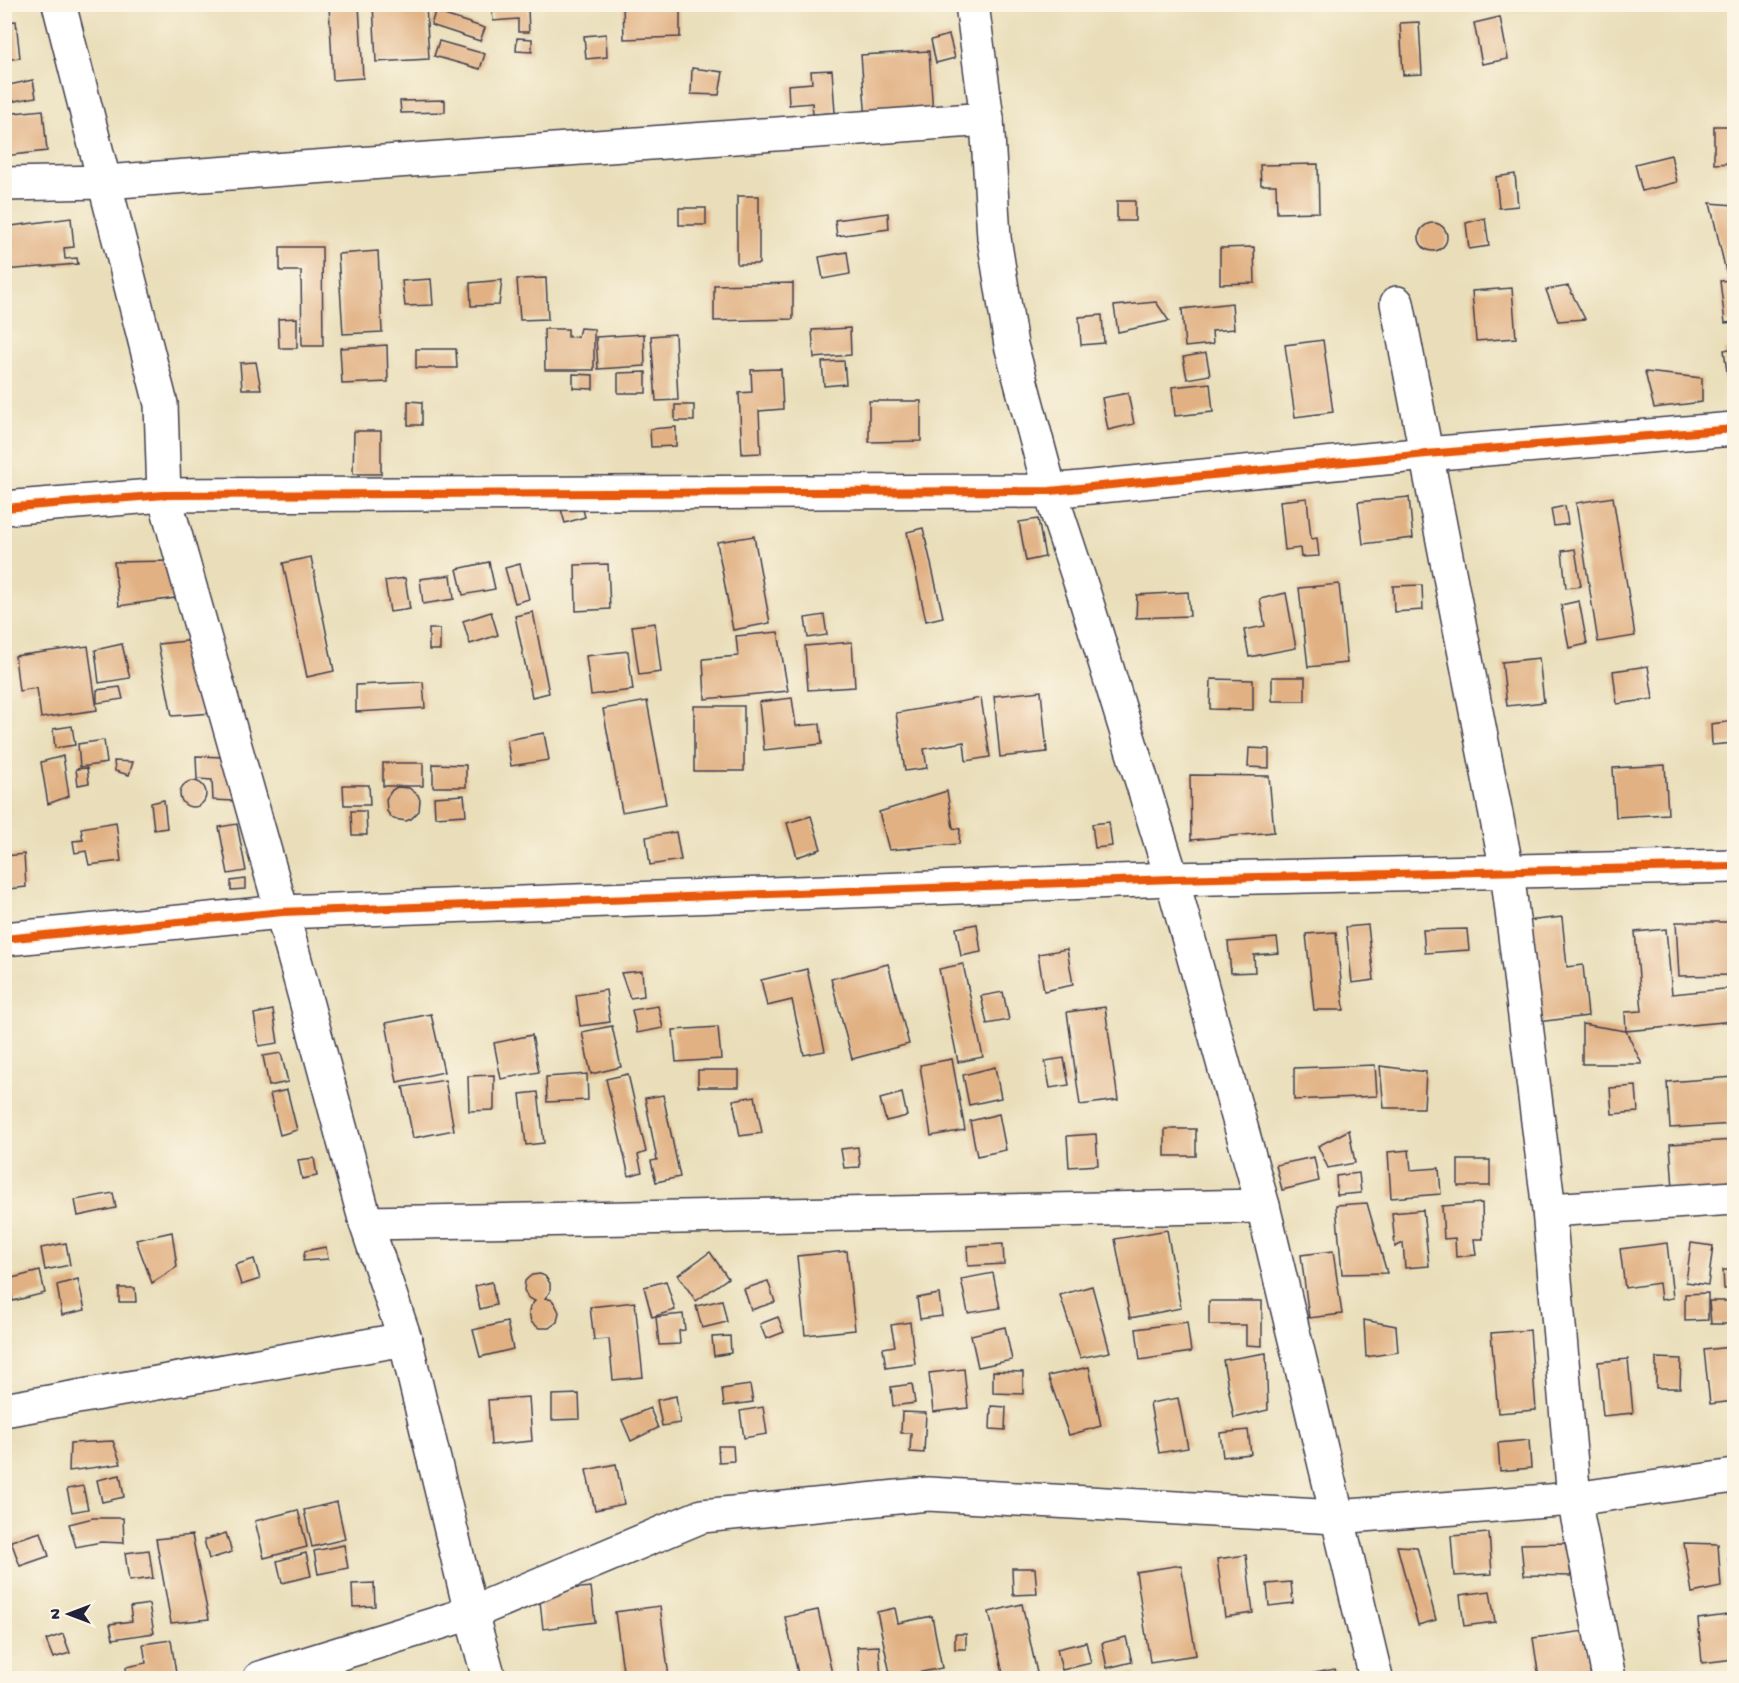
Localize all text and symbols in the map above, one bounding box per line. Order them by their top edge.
north arrow [39,1584,99,1644]
text: N [48,1608,67,1619]

